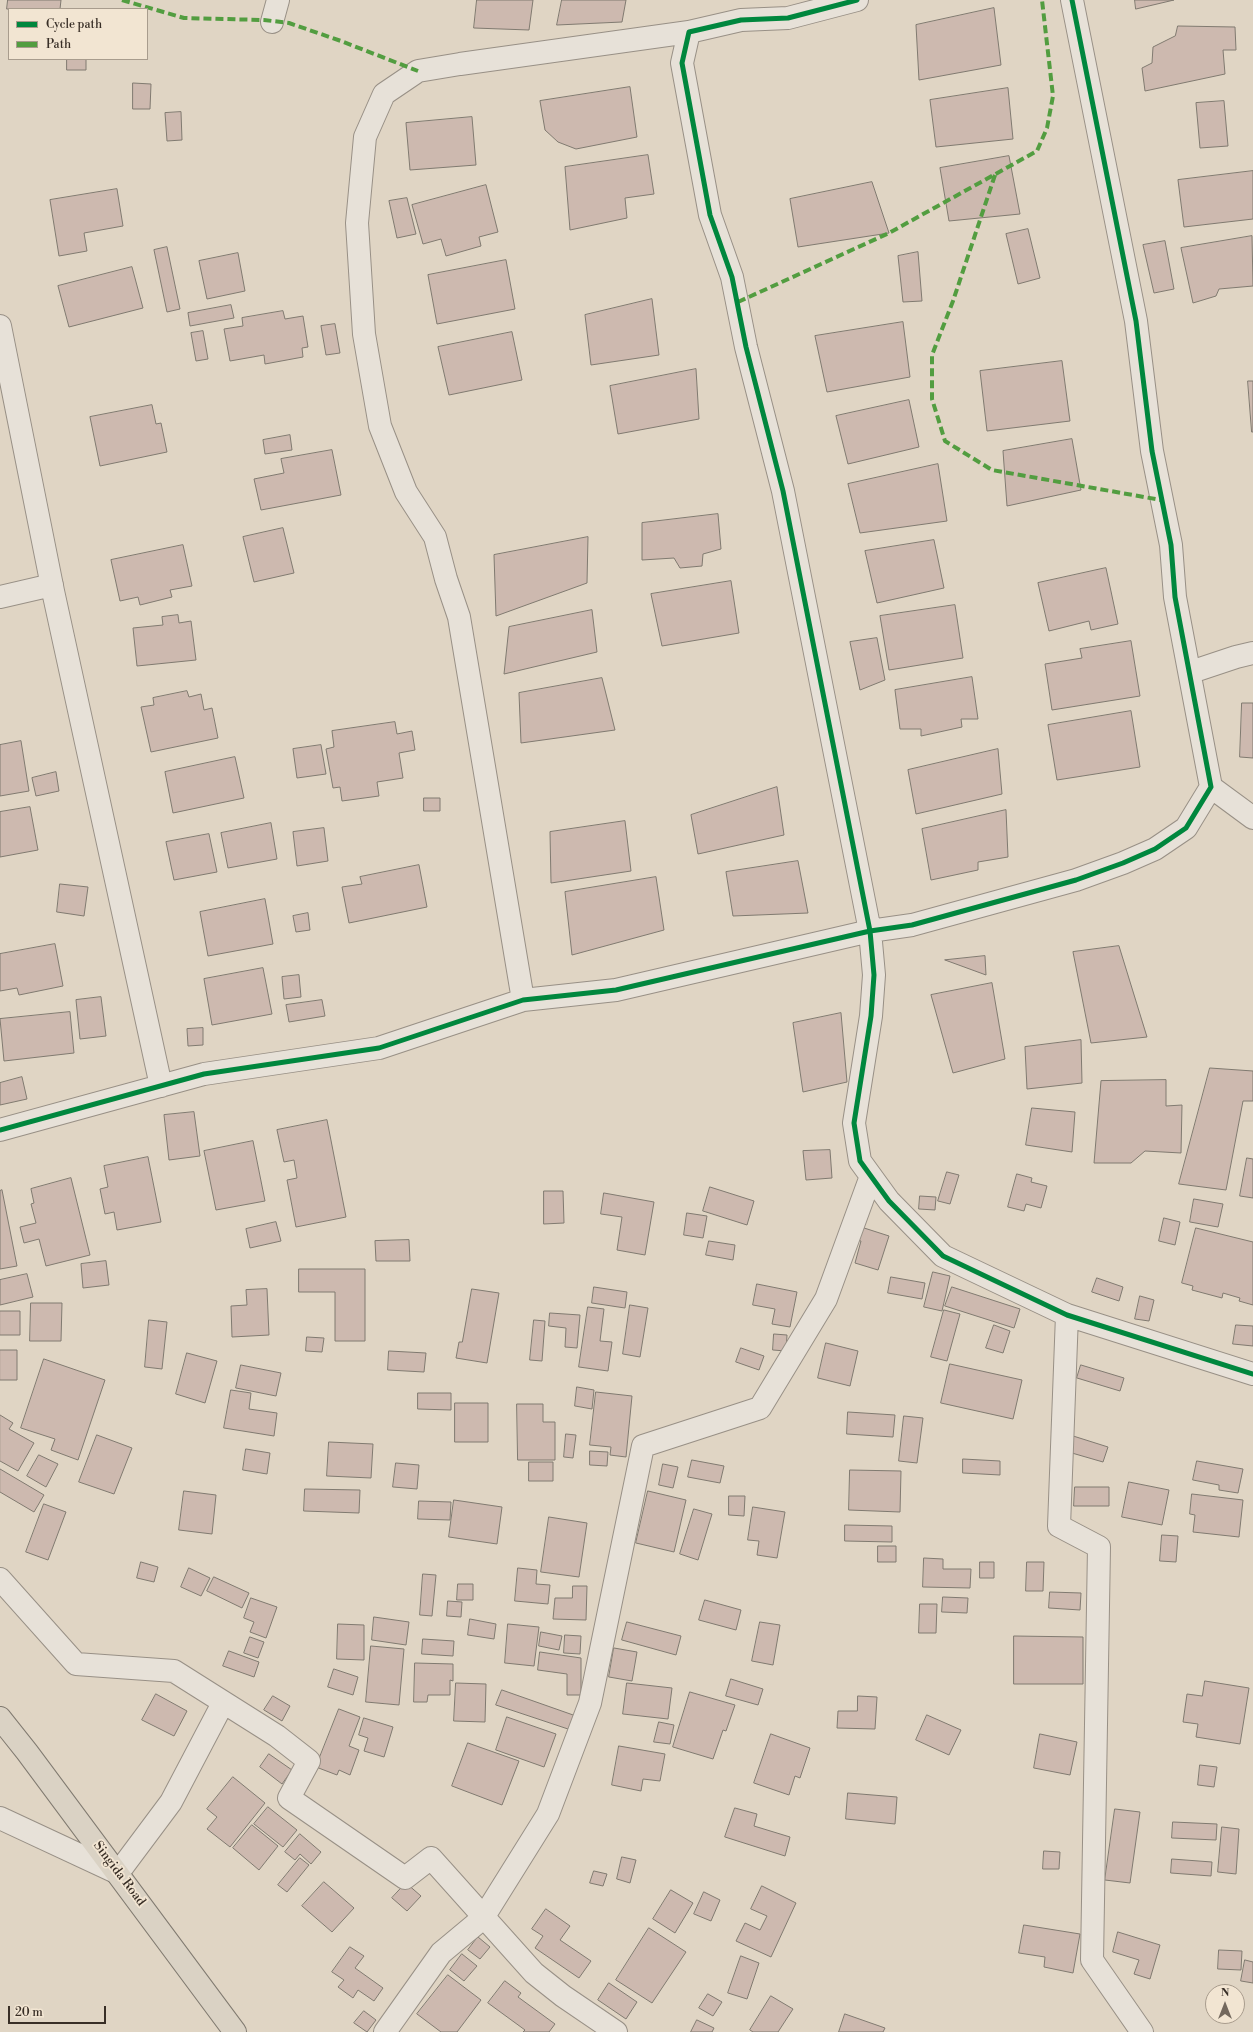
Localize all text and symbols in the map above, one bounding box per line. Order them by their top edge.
legend [8,8,148,60]
text: Cycle path [46,17,102,32]
text: Path [46,37,71,52]
street label: Singida Road [90,1838,148,1910]
north arrow [1205,1984,1245,2024]
text: N [1221,1986,1229,2000]
scale bar [10,1998,108,2024]
text: 20 m [15,2005,43,2020]

